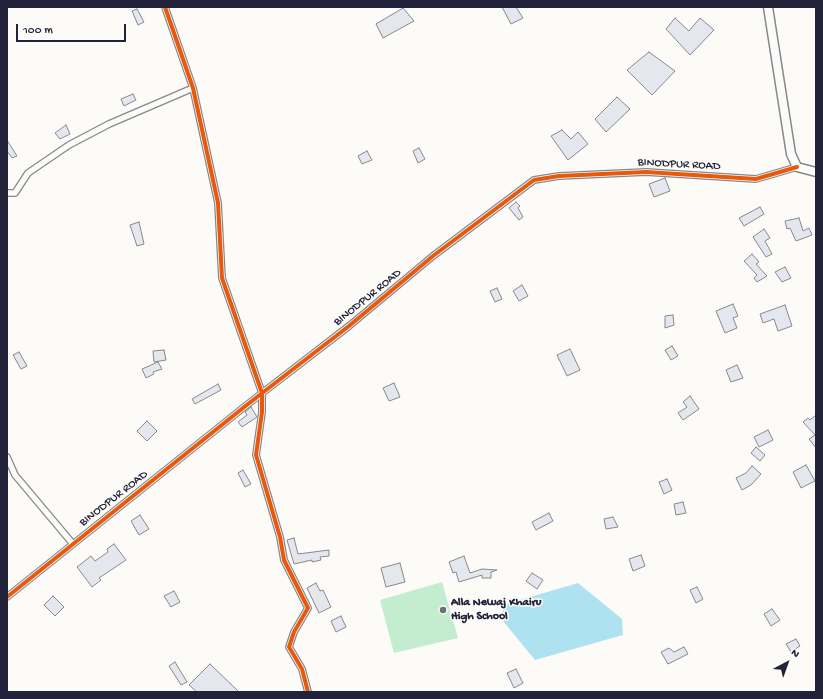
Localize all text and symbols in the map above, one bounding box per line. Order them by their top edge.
scale bar [18,16,128,42]
text: 100 m [23,24,53,38]
street label: BINODPUR ROAD [637,156,721,174]
street label: BINODPUR ROAD [331,266,405,330]
street label: BINODPUR ROAD [77,468,151,530]
place label: Alla Newaj Khairu High School [451,596,541,624]
marker: Alla Newaj Khairu High School [438,605,448,615]
north arrow [767,643,807,683]
text: N [788,647,802,661]

